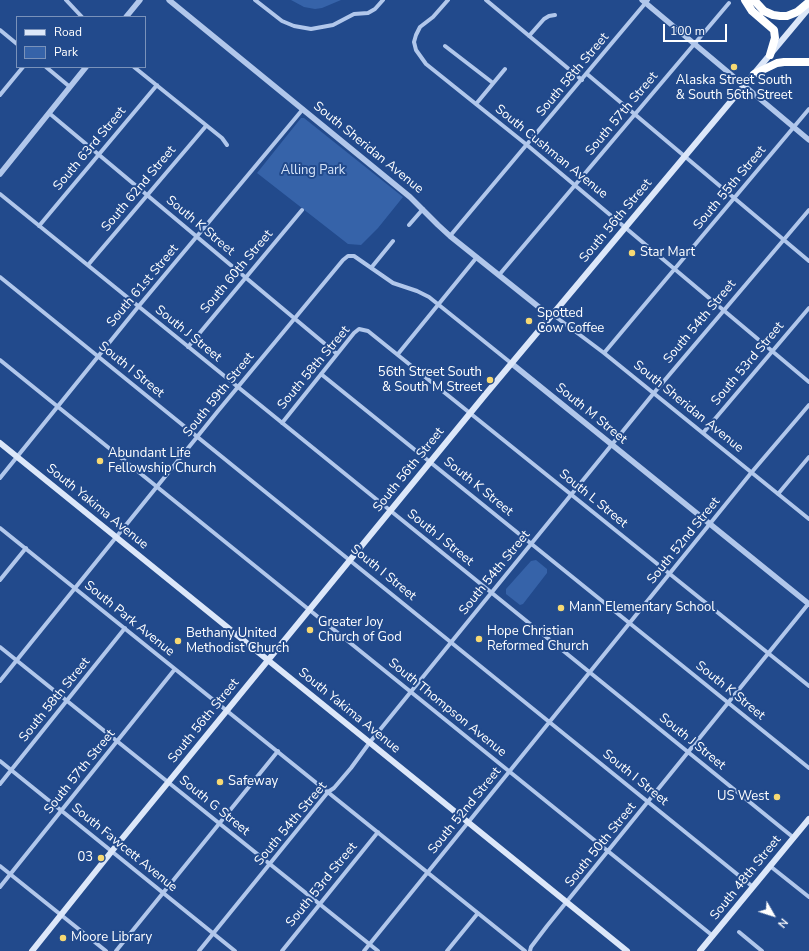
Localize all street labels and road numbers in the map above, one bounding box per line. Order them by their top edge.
street label: South 58th Street [534,30,612,120]
street label: South 57th Street [583,69,661,159]
street label: South Sheridan Avenue [310,99,426,197]
street label: South Cushman Avenue [492,102,610,202]
street label: South 63rd Street [50,104,130,194]
street label: South 62nd Street [99,143,179,235]
street label: South 55th Street [691,143,769,233]
street label: South 56th Street [577,176,655,266]
street label: South K Street [163,193,237,259]
street label: South 60th Street [198,227,276,317]
street label: South 61st Street [104,242,182,330]
street label: South 54th Street [661,277,739,367]
street label: South J Street [152,303,224,365]
street label: South 53rd Street [708,319,788,409]
street label: South 58th Street [275,323,353,413]
street label: South I Street [95,339,167,401]
street label: South 59th Street [180,350,258,440]
street label: South Sheridan Avenue [630,358,746,456]
street label: South M Street [552,380,630,448]
street label: South 56th Street [370,425,448,515]
street label: South K Street [440,454,516,520]
street label: South Yakima Avenue [43,461,151,553]
street label: South L Street [556,467,630,531]
street label: South 52nd Street [644,494,724,588]
street label: South J Street [404,507,476,569]
street label: South 54th Street [456,528,534,618]
street label: South I Street [347,542,419,604]
street label: South Park Avenue [81,578,177,660]
street label: South 58th Street [16,655,94,745]
street label: South Thompson Avenue [385,656,509,760]
street label: South K Street [692,658,768,724]
street label: South Yakima Avenue [295,665,403,757]
street label: South 56th Street [165,676,243,766]
street label: South J Street [656,711,728,773]
street label: South 57th Street [41,727,119,817]
street label: South I Street [599,747,671,809]
street label: South 52nd Street [425,764,505,858]
street label: South G Street [176,773,252,839]
street label: South 54th Street [252,779,330,869]
street label: South 50th Street [562,800,640,890]
street label: South Fawcett Avenue [68,801,180,895]
street label: South 48th Street [707,833,785,923]
street label: South 53rd Street [283,840,361,930]

